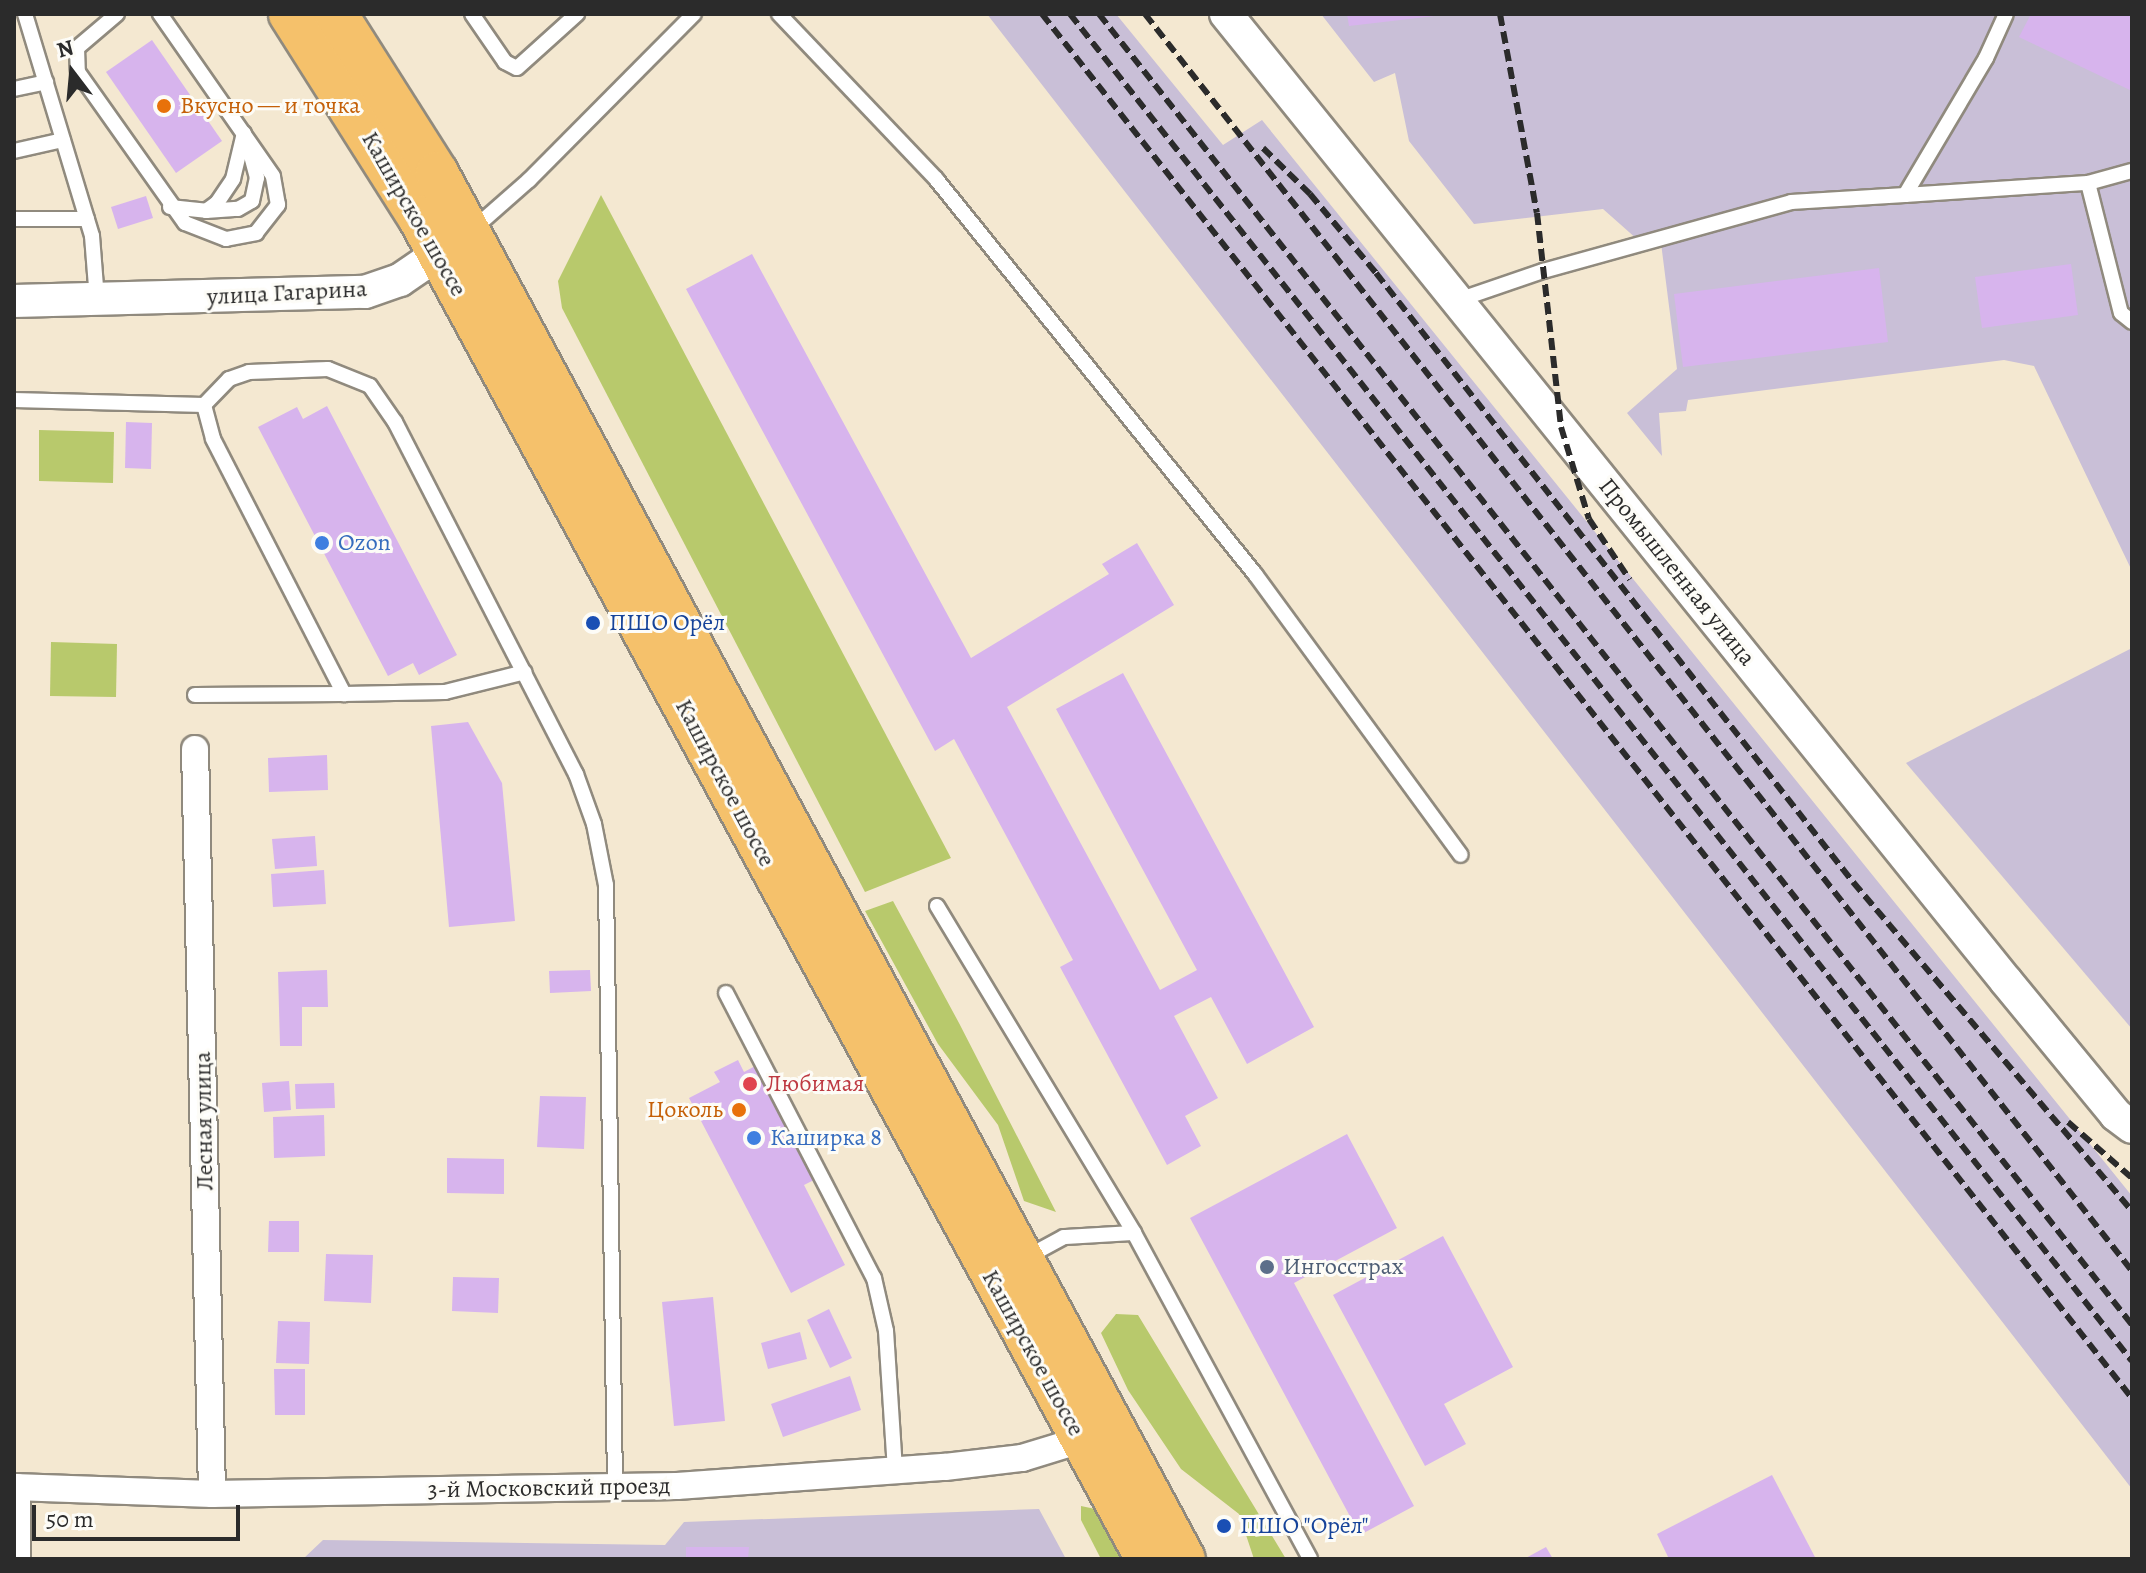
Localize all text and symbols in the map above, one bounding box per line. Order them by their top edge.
north arrow [32,32,112,112]
text: N [54,32,77,66]
place label: Вкусно — и точка [180,92,361,120]
marker: Вкусно — и точка [155,97,173,115]
street label: Каширское шоссе [355,126,473,302]
street label: улица Гагарина [206,274,368,312]
street label: Промышленная улица [1592,472,1762,672]
place label: Ozon [338,529,391,557]
marker: Ozon [313,534,331,552]
place label: ПШО Орёл [609,609,725,637]
marker: ПШО Орёл [584,614,602,632]
street label: Каширское шоссе [669,694,781,872]
street label: Лесная улица [188,1051,220,1191]
place label: Любимая [766,1070,864,1098]
marker: Любимая [741,1075,759,1093]
place label: Цоколь [647,1096,723,1124]
marker: Цоколь [730,1101,748,1119]
place label: Каширка 8 [770,1124,882,1152]
marker: Каширка 8 [745,1129,763,1147]
place label: Ингосстрах [1283,1253,1404,1281]
marker: Ингосстрах [1258,1258,1276,1276]
street label: Каширское шоссе [975,1265,1091,1441]
street label: 3-й Московский проезд [427,1471,671,1505]
scale bar [36,1489,244,1539]
text: 50 m [46,1503,94,1535]
place label: ПШО "Орёл" [1240,1512,1369,1540]
marker: ПШО "Орёл" [1215,1517,1233,1535]

